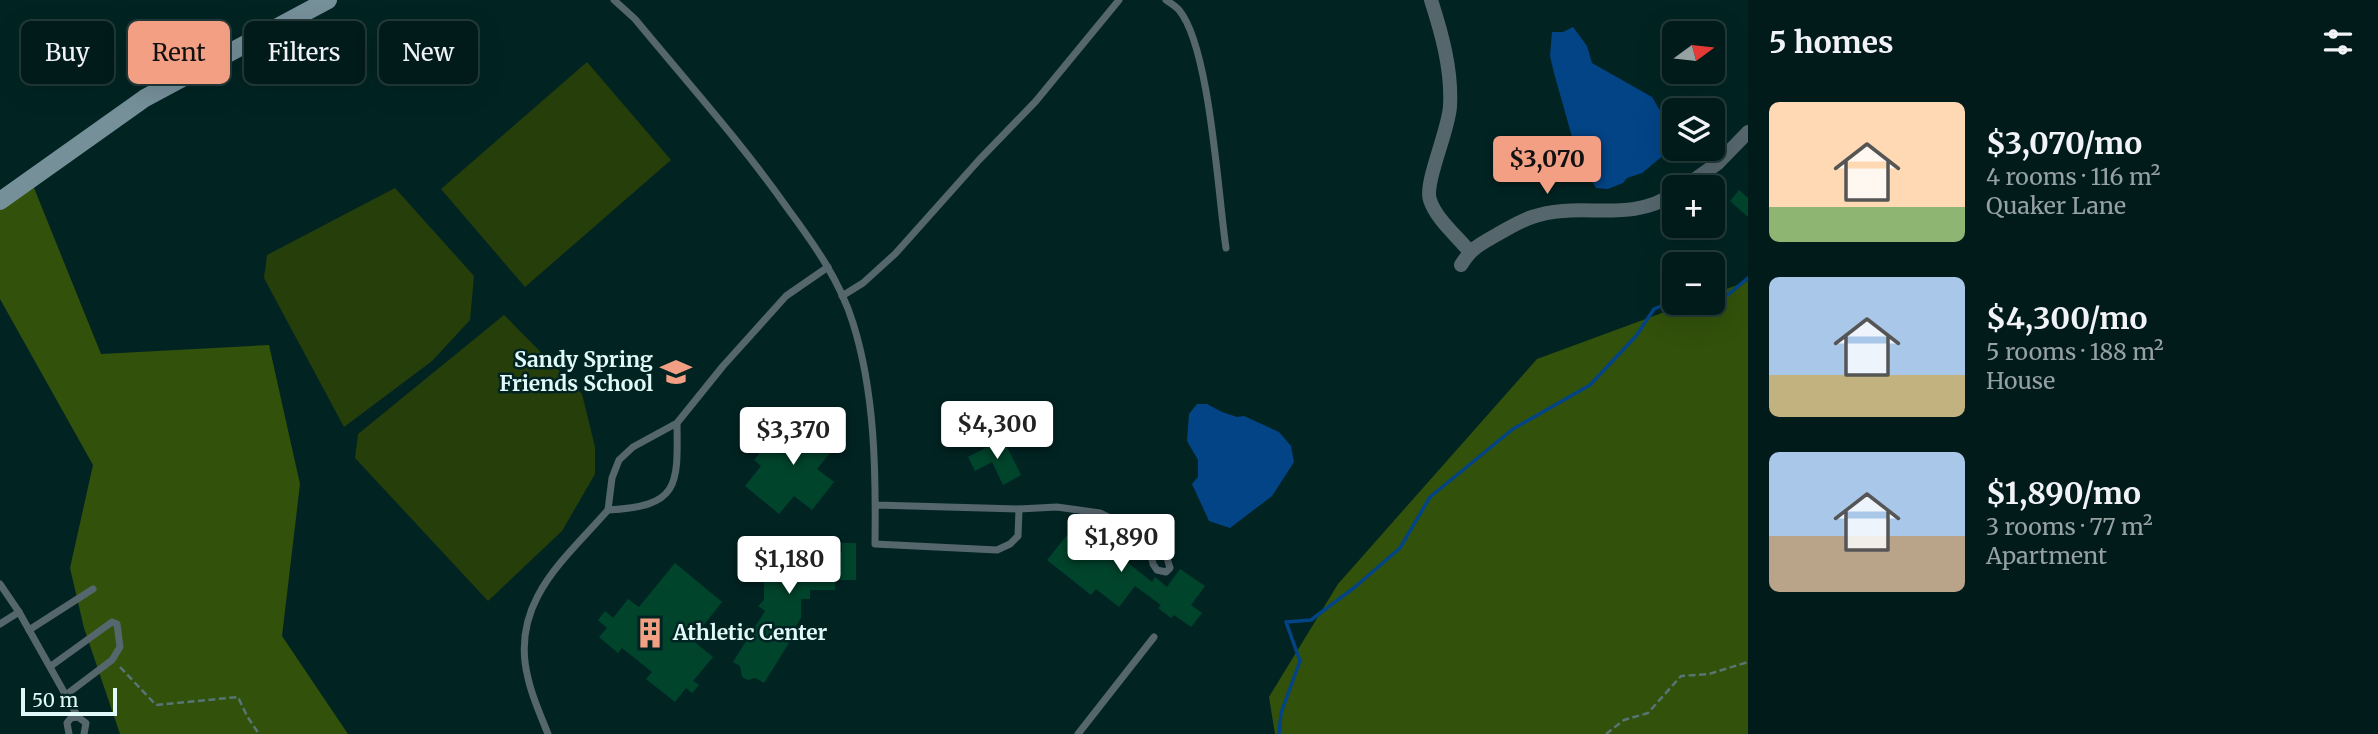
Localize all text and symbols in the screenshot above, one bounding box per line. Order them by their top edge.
chip: Buy [21,21,114,84]
chip: Rent [128,21,230,84]
chip: Filters [244,21,365,84]
chip: New [379,21,478,84]
north arrow [1662,21,1726,84]
map controls [1662,21,1725,315]
text: 5 homes [1769,23,1894,61]
icon: filters [2319,23,2357,61]
button: layers [1662,98,1725,161]
text: $3,070/mo [1986,124,2142,162]
icon: home [1825,130,1909,214]
pin: $3,070 [1490,136,1604,196]
text: $3,070 [1509,144,1585,173]
text: 4 rooms · 116 m² [1986,162,2161,191]
button: + [1662,175,1725,238]
text: Quaker Lane [1986,191,2126,220]
button: − [1662,252,1725,315]
text: $4,300/mo [1986,299,2147,337]
icon: home [1825,305,1909,389]
text: 5 rooms · 188 m² [1986,337,2164,366]
place label: Sandy Spring Friends School [499,346,653,397]
school or university icon: Sandy Spring Friends School [659,355,693,389]
text: House [1986,366,2055,395]
pin: $4,300 [940,402,1054,461]
pin: $3,370 [736,407,850,467]
text: $4,300 [957,409,1037,438]
text: $3,370 [756,415,830,444]
text: $1,890/mo [1986,474,2141,512]
icon: home [1825,480,1909,564]
text: 3 rooms · 77 m² [1986,512,2153,541]
pin: $1,890 [1064,514,1178,574]
text: $1,890 [1084,522,1158,551]
pin: $1,180 [732,536,846,596]
text: Apartment [1986,541,2107,570]
text: $1,180 [754,544,824,573]
building icon: Athletic Center [633,616,667,650]
place label: Athletic Center [672,619,828,646]
scale bar [21,685,117,717]
text: 50 m [32,688,78,712]

